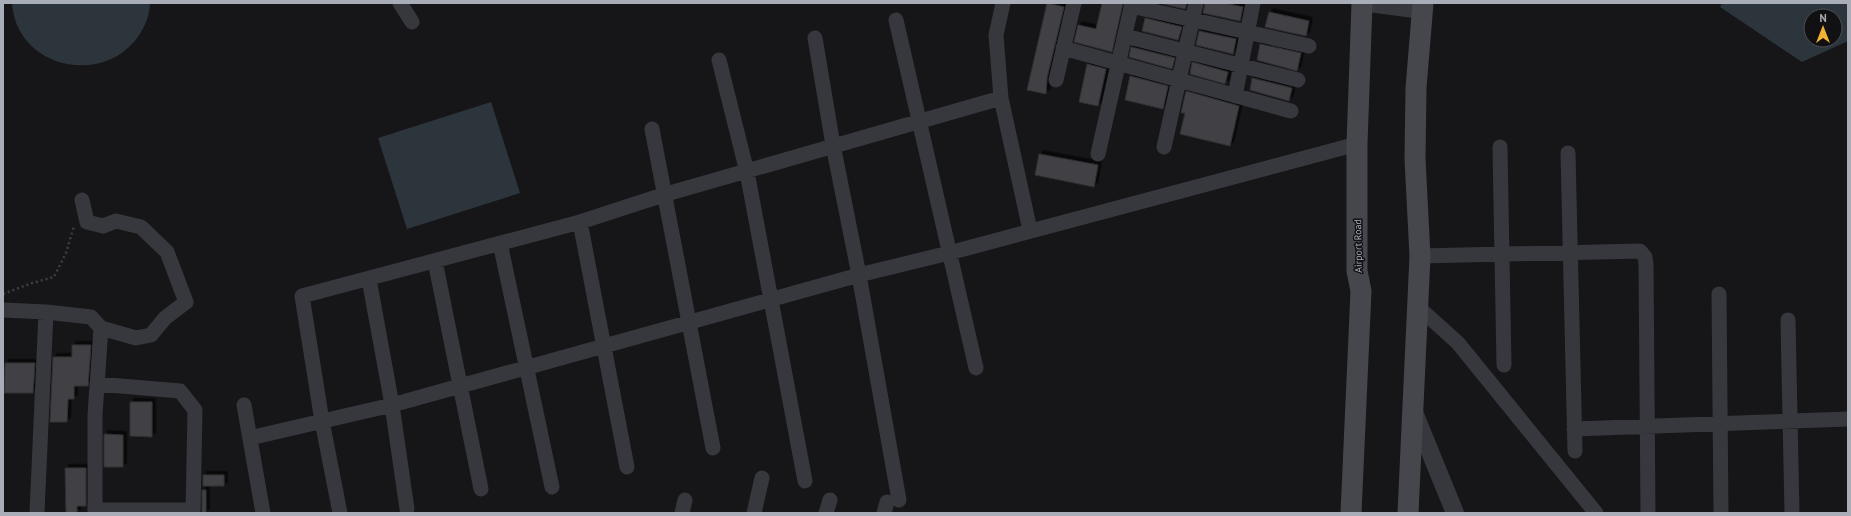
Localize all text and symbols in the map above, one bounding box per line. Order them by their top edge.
north arrow [1803,8,1843,48]
text: N [1819,11,1827,25]
street label: Airport Road [1351,219,1365,273]

